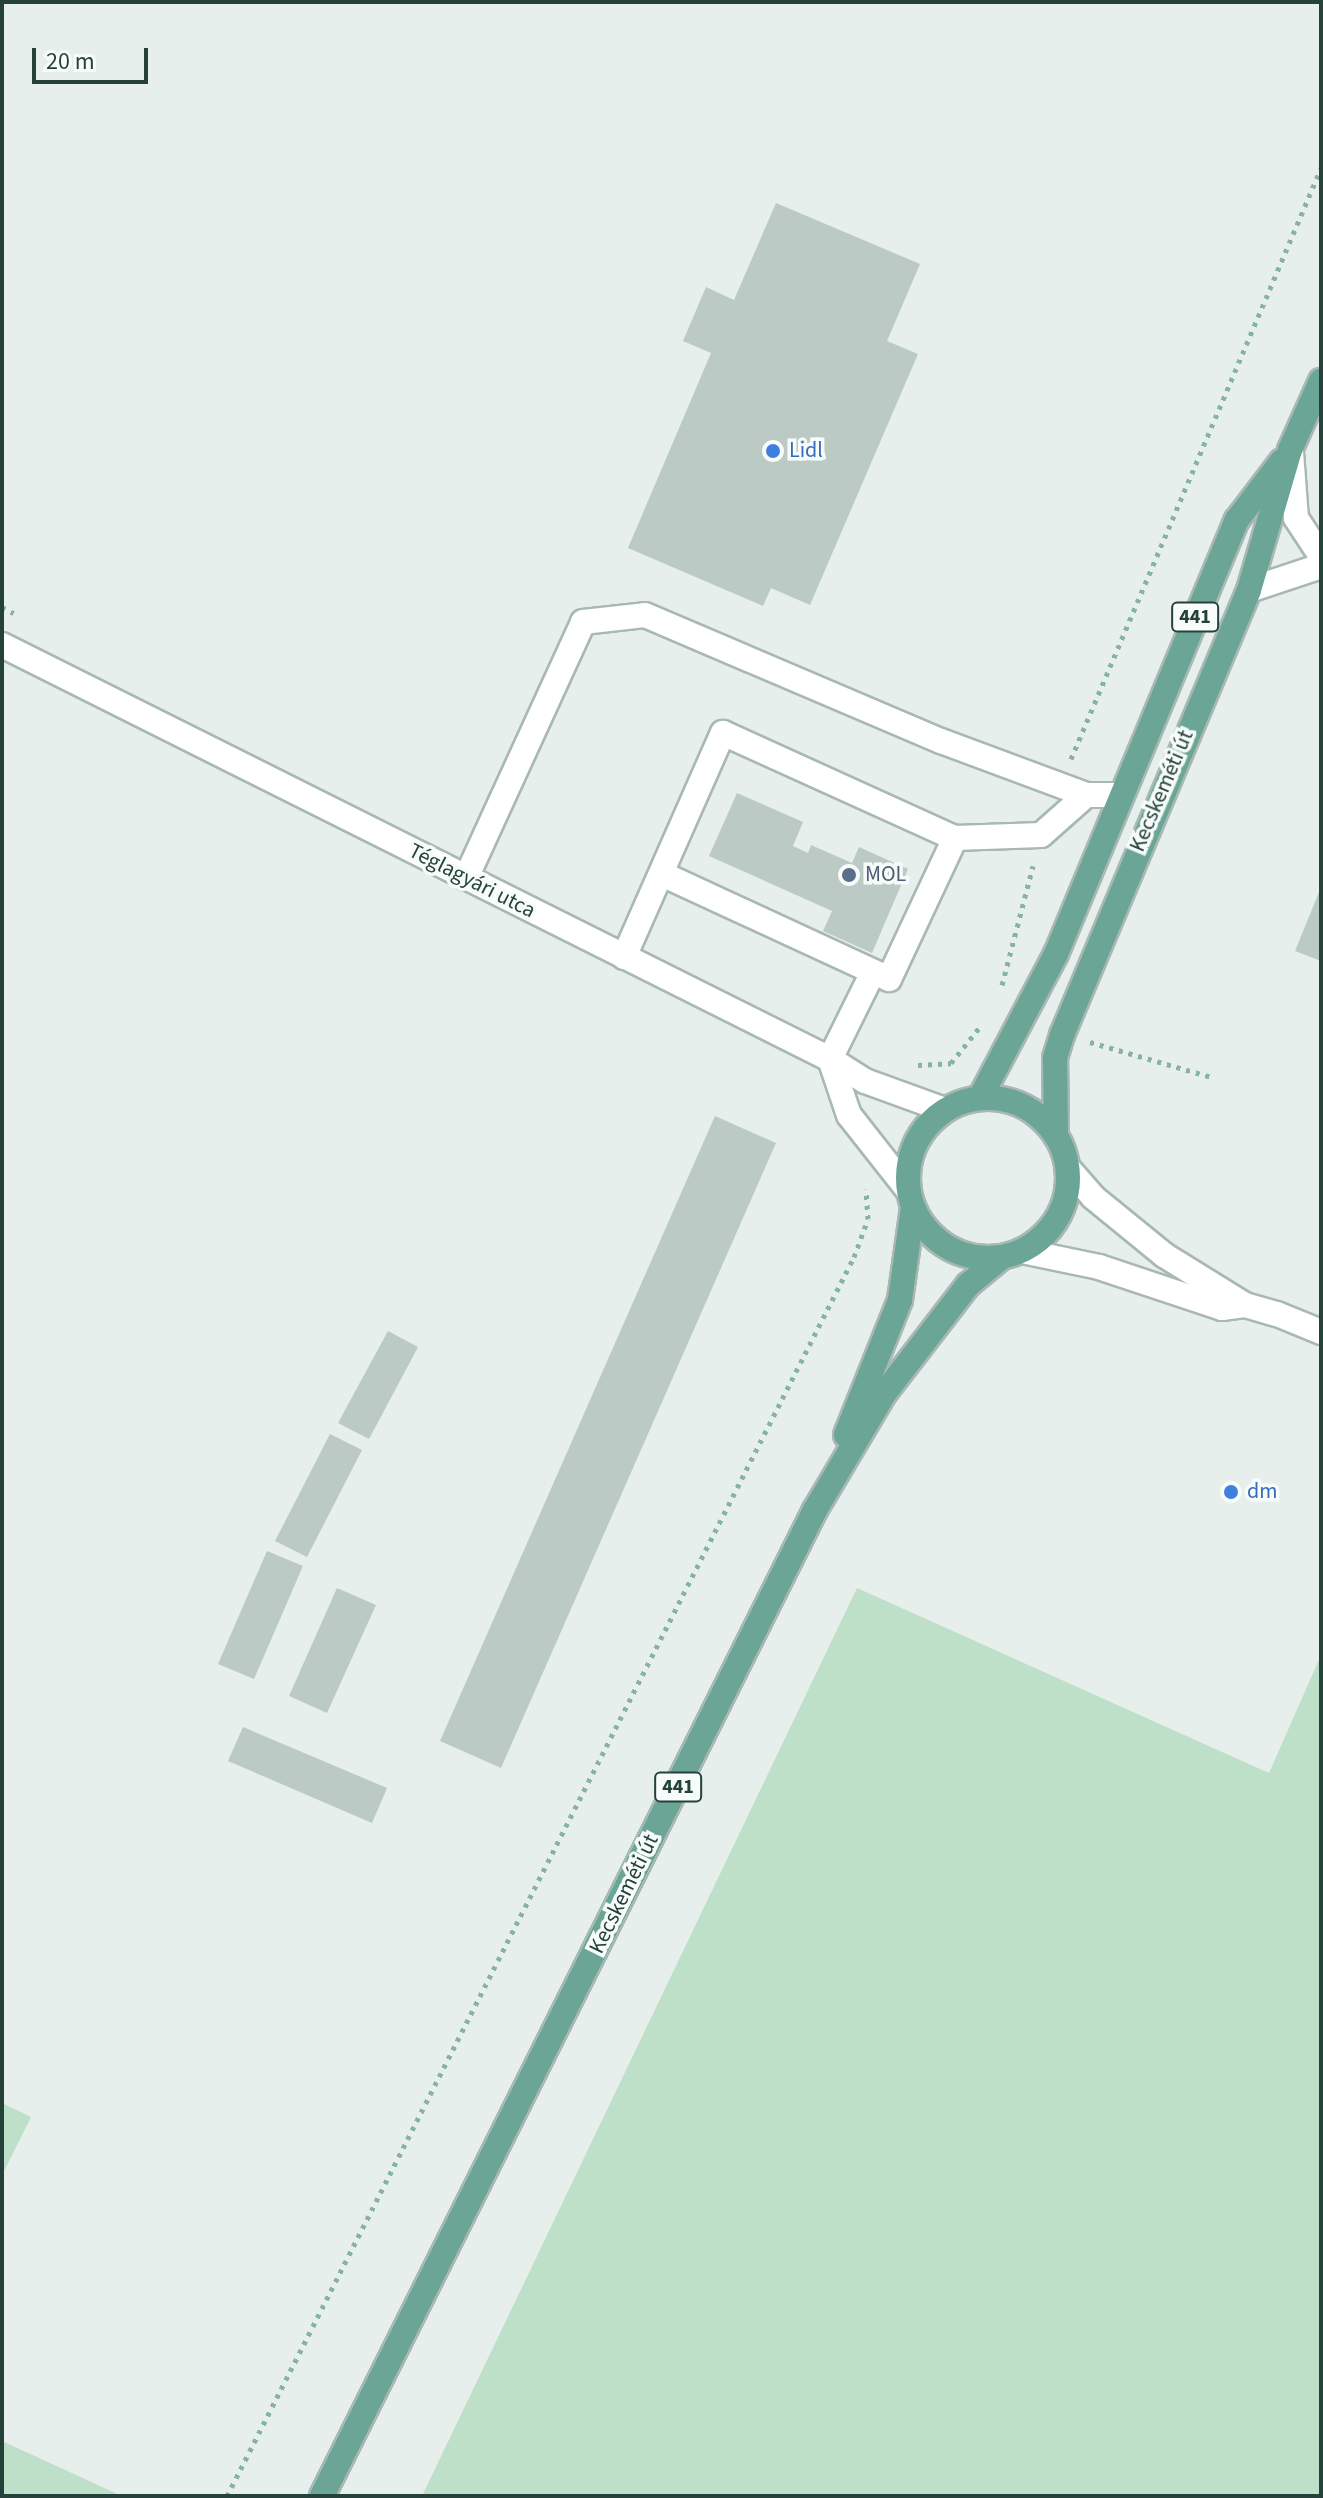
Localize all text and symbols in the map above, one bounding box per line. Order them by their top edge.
scale bar [36,32,152,82]
text: 20 m [46,44,95,79]
place label: Lidl [789,438,823,464]
marker: Lidl [764,442,782,460]
road number: 441 [1171,601,1219,633]
street label: Kecskeméti út [1125,726,1199,856]
street label: Téglagyári utca [404,838,540,924]
place label: MOL [865,862,906,888]
marker: MOL [840,866,858,884]
place label: dm [1247,1479,1277,1505]
marker: dm [1222,1483,1240,1501]
road number: 441 [654,1771,702,1803]
street label: Kecskeméti út [584,1830,664,1958]

